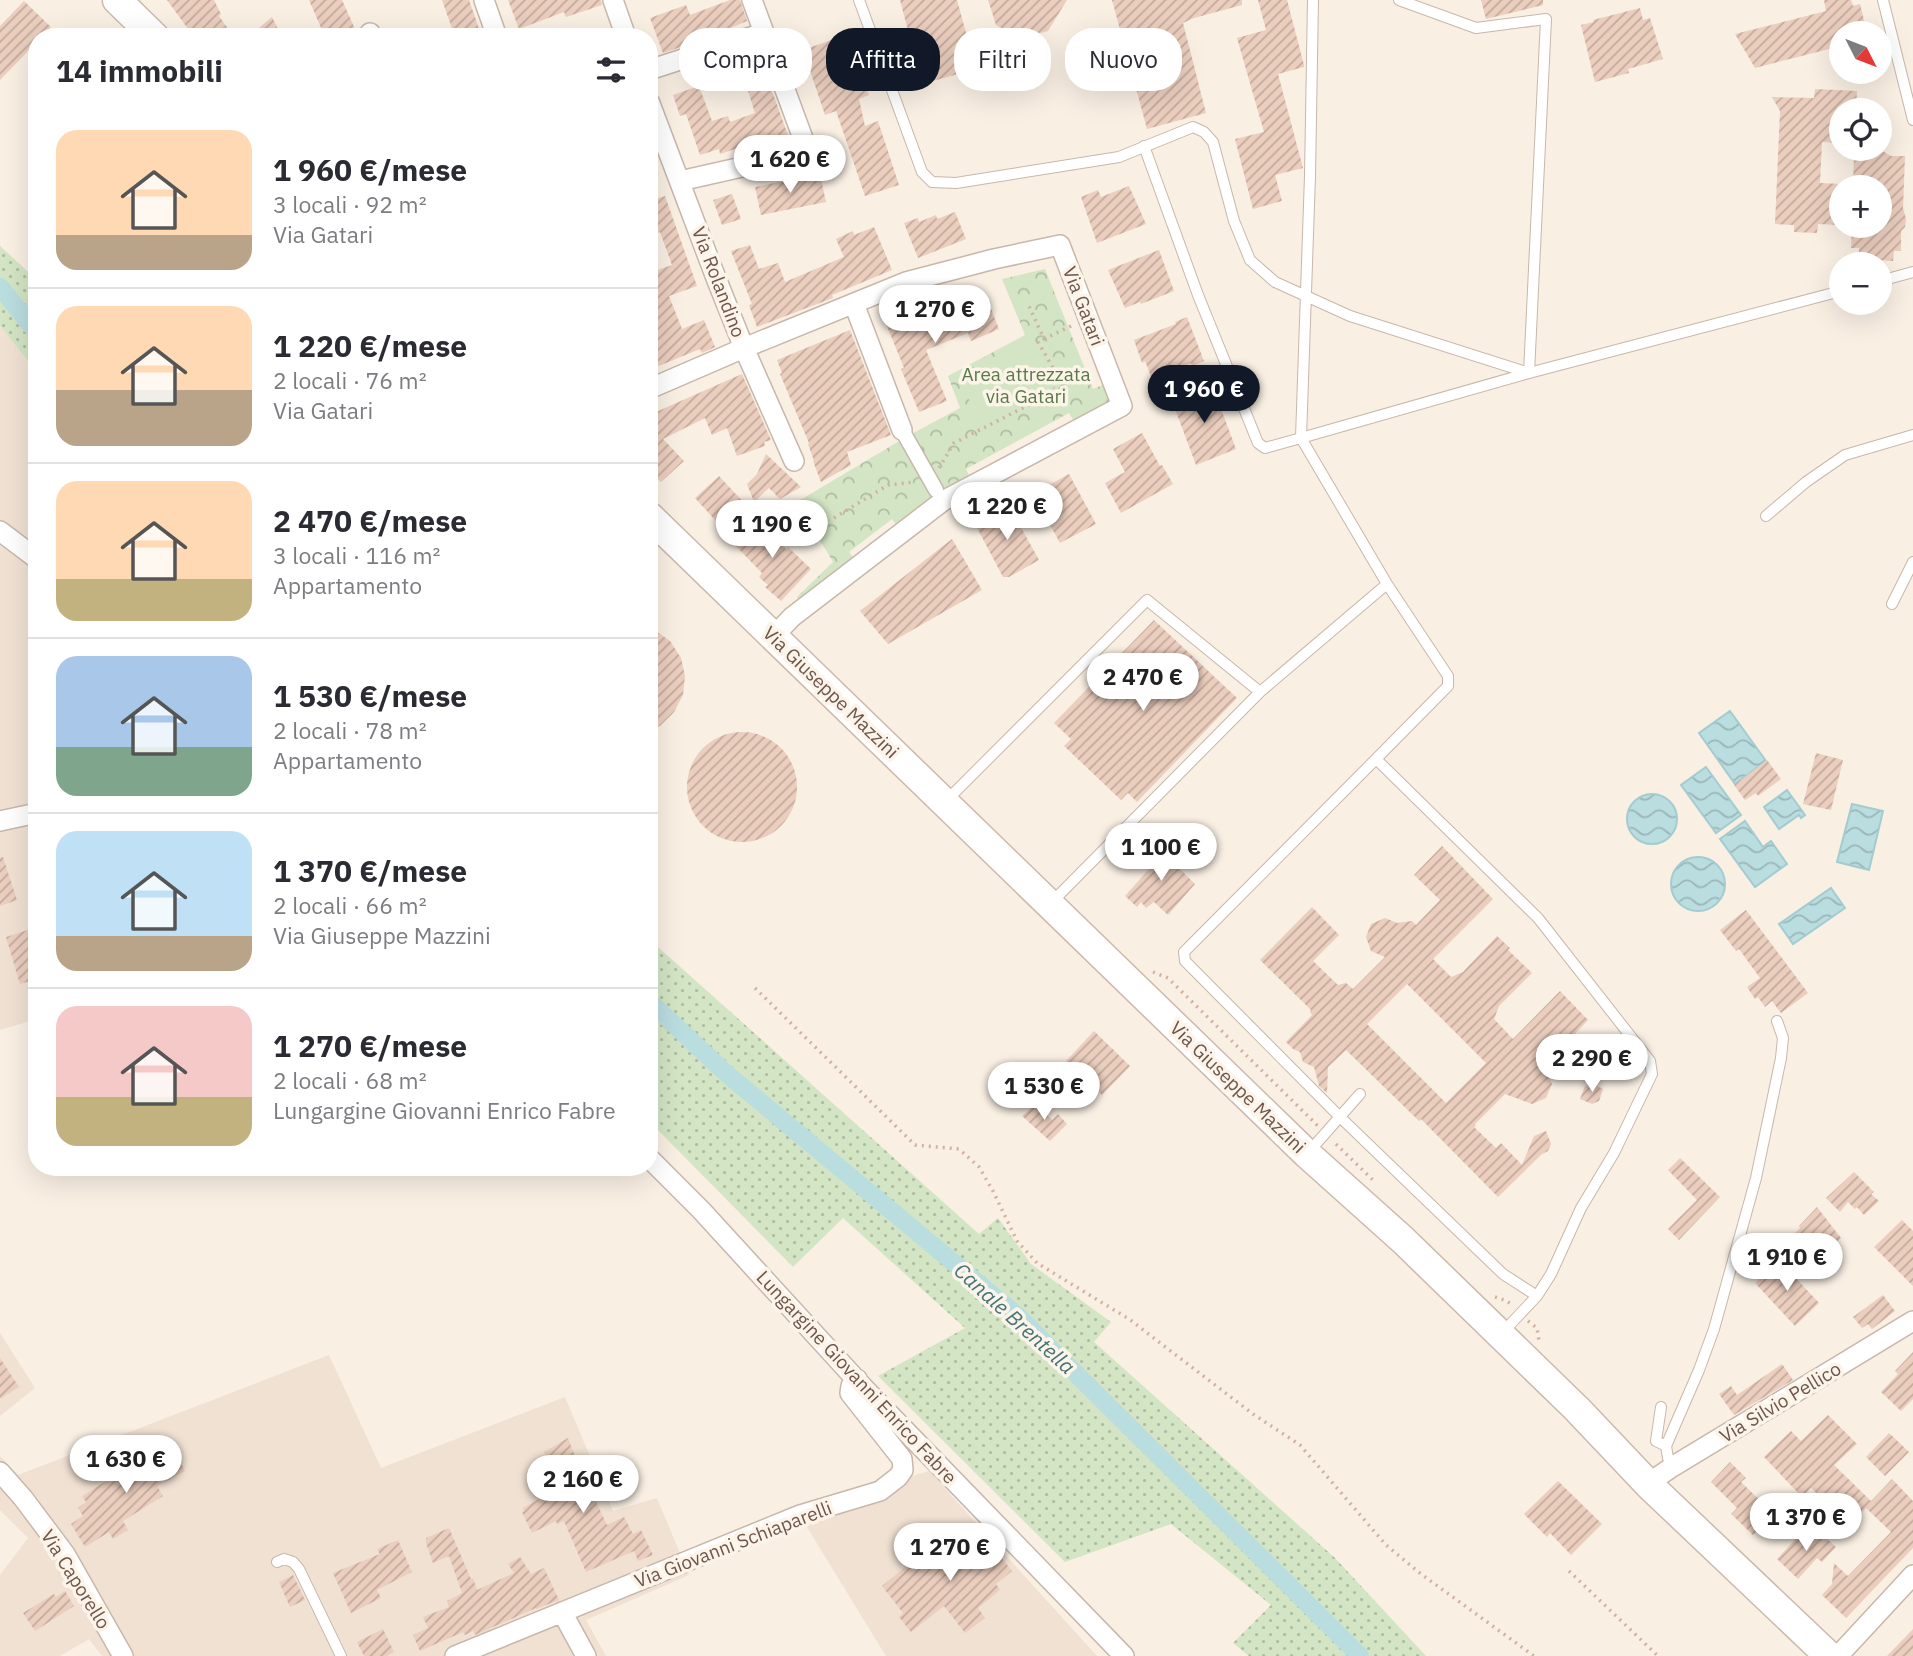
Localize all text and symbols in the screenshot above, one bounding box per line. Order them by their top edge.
north arrow [1829,21,1892,84]
map controls [1829,21,1892,315]
chip: Compra [679,28,812,91]
chip: Affitta [826,28,940,91]
chip: Filtri [954,28,1051,91]
chip: Nuovo [1065,28,1182,91]
text: 14 immobili [56,51,223,90]
icon: filters [592,51,630,89]
button: locate [1829,98,1892,161]
pin: 1 620 € [725,136,855,195]
text: 1 620 € [750,143,830,173]
text: 1 960 €/mese [273,150,467,189]
icon: home [112,158,196,242]
button: + [1829,175,1892,238]
text: 3 locali · 92 m² [273,189,427,219]
text: Via Gatari [273,219,373,249]
street label: Via Rolandino [687,223,751,341]
button: − [1829,252,1892,315]
street label: Via Gatari [1058,263,1110,349]
pin: 1 270 € [870,286,1000,345]
text: 1 270 € [895,293,975,323]
text: 1 220 €/mese [273,326,467,365]
icon: home [112,334,196,418]
park label: Area attrezzata via Gatari [961,362,1091,408]
text: 2 locali · 76 m² [273,365,427,395]
pin: 1 960 € [1139,366,1269,425]
text: 1 960 € [1164,373,1244,403]
text: Via Gatari [273,395,373,425]
pin: 1 220 € [942,482,1072,542]
text: 1 220 € [967,490,1047,520]
pin: 1 190 € [707,500,837,560]
text: 2 470 €/mese [273,501,467,540]
text: 1 190 € [732,508,812,538]
icon: home [112,509,196,593]
text: 3 locali · 116 m² [273,540,440,570]
text: Appartamento [273,570,422,600]
street label: Via Giuseppe Mazzini [758,621,904,763]
pin: 2 470 € [1078,654,1208,713]
text: 2 470 € [1103,661,1183,691]
text: 1 530 €/mese [273,676,467,715]
icon: home [112,684,196,768]
text: 2 locali · 78 m² [273,715,427,745]
text: Appartamento [273,745,422,775]
pin: 1 100 € [1096,824,1226,883]
text: 1 100 € [1121,831,1201,861]
text: 1 370 €/mese [273,851,467,890]
icon: home [112,859,196,943]
text: 2 locali · 66 m² [273,890,427,920]
text: Via Giuseppe Mazzini [273,920,491,950]
street label: Via Giuseppe Mazzini [1165,1016,1311,1158]
text: 1 270 €/mese [273,1026,467,1065]
icon: home [112,1034,196,1118]
pin: 2 290 € [1527,1034,1657,1094]
text: 2 290 € [1552,1042,1632,1072]
pin: 1 530 € [979,1062,1109,1122]
text: 2 locali · 68 m² [273,1065,427,1095]
text: 1 530 € [1004,1070,1084,1100]
text: Lungargine Giovanni Enrico Fabre [273,1095,616,1125]
pin: 1 910 € [1722,1234,1852,1293]
text: 1 910 € [1747,1241,1827,1271]
water label: Canale Brentella [948,1256,1082,1380]
street label: Lungargine Giovanni Enrico Fabre [752,1265,962,1489]
street label: Via Silvio Pellico [1715,1356,1845,1448]
pin: 1 630 € [61,1436,191,1495]
text: 1 630 € [86,1443,166,1473]
pin: 2 160 € [518,1456,648,1515]
text: 2 160 € [543,1463,623,1493]
pin: 1 370 € [1741,1494,1871,1553]
street label: Via Giovanni Schiaparelli [631,1495,835,1593]
text: 1 370 € [1766,1501,1846,1531]
pin: 1 270 € [885,1524,1015,1583]
street label: Via Caporello [36,1525,116,1633]
text: 1 270 € [910,1531,990,1561]

